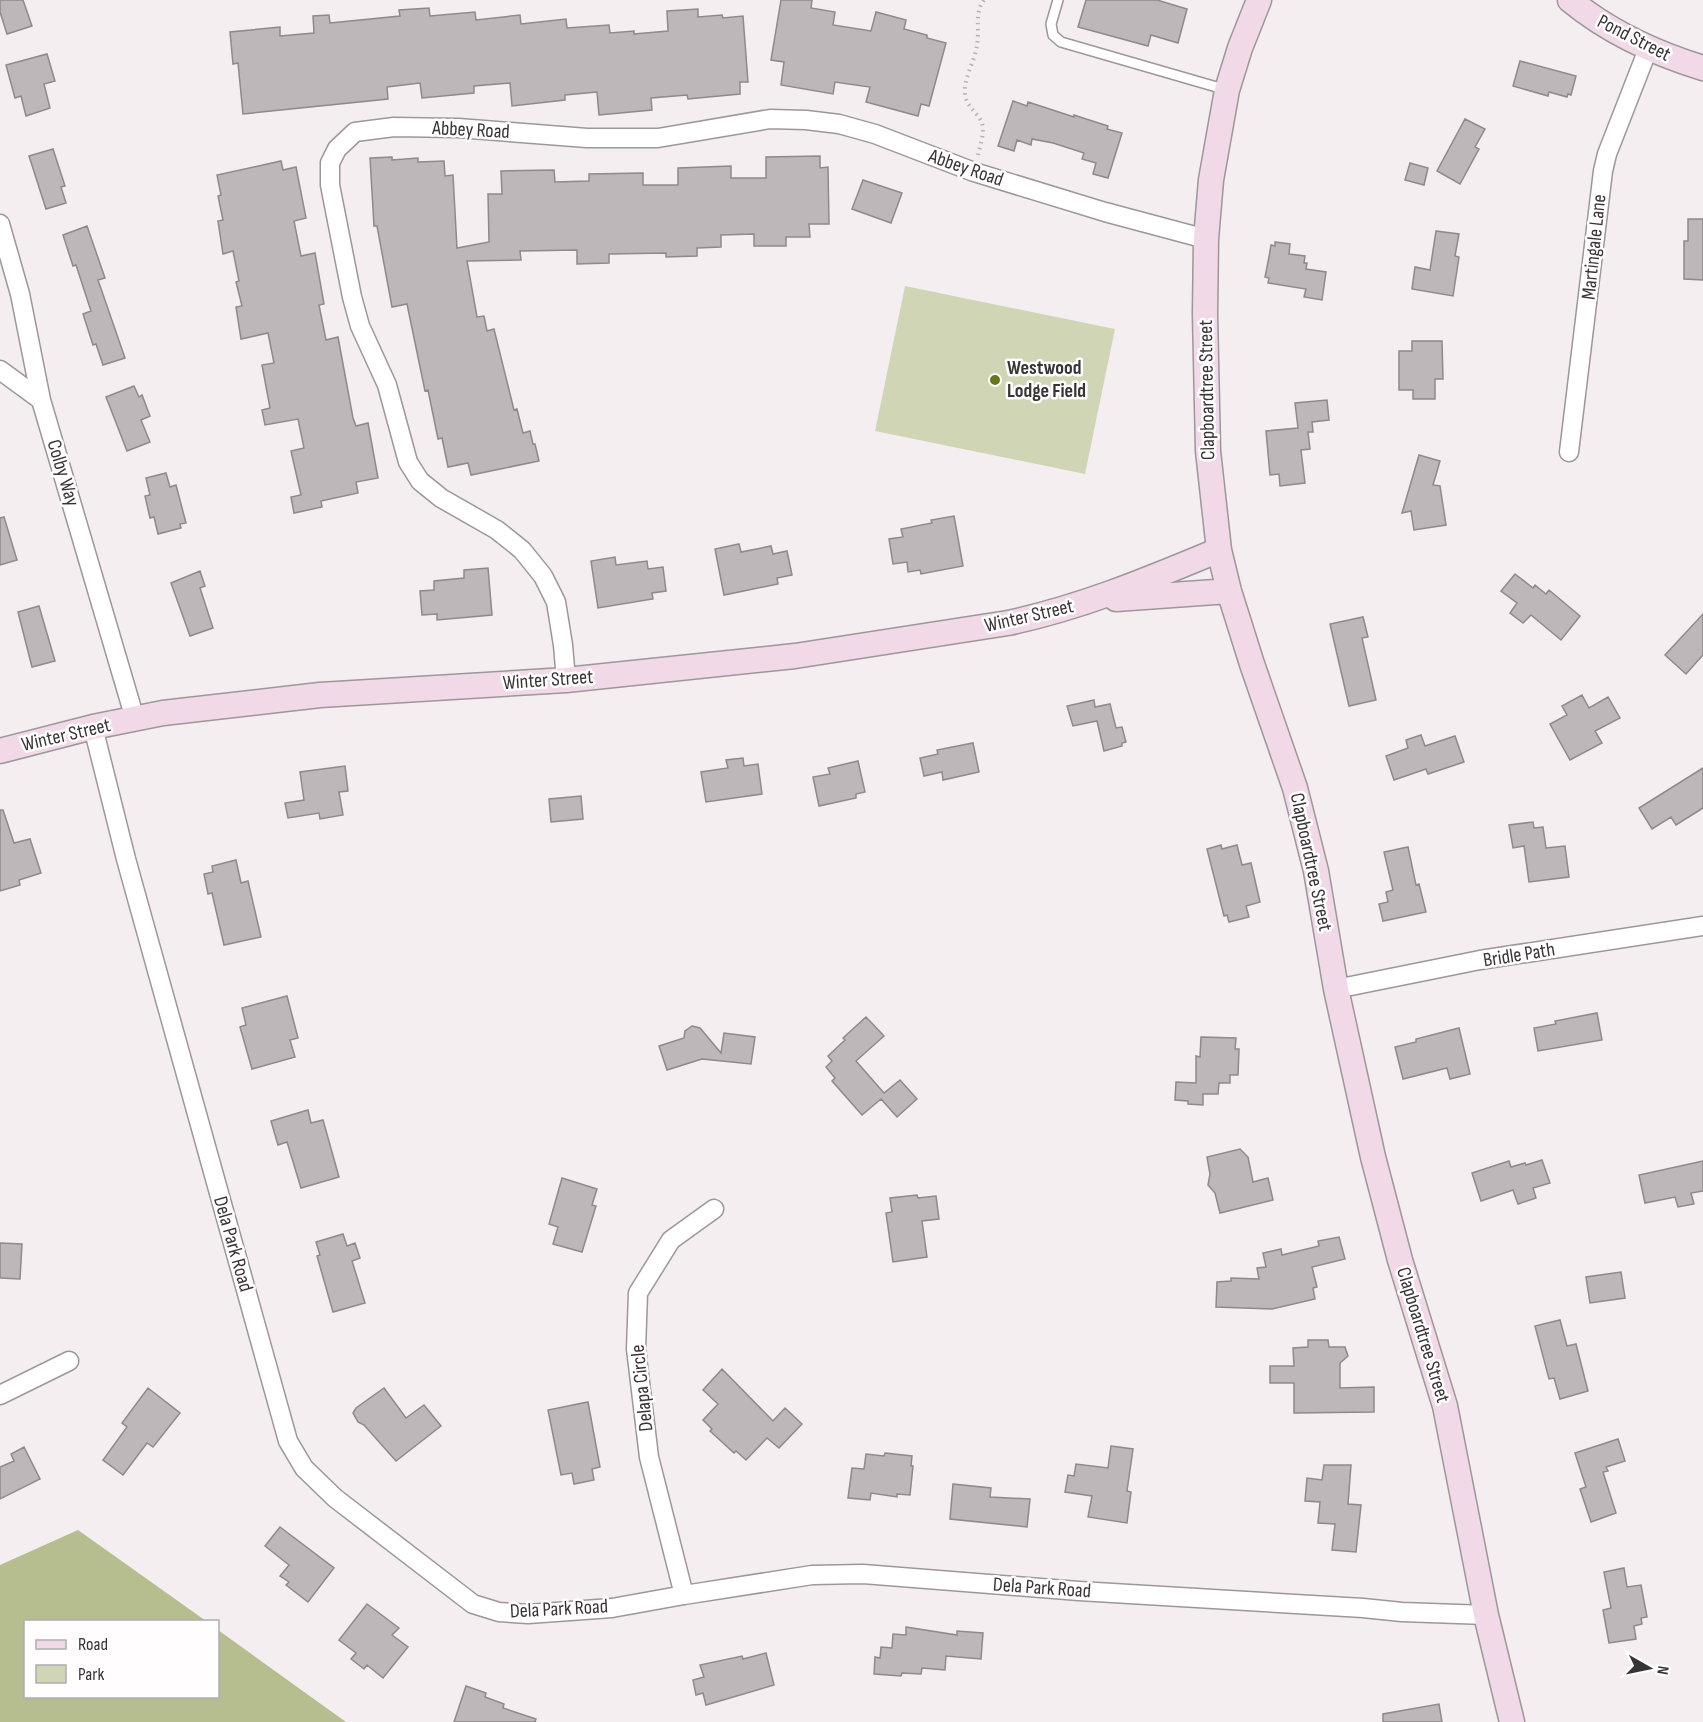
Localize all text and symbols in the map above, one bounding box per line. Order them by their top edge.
street label: Pond Street [1593,9,1675,67]
street label: Abbey Road [431,116,510,144]
street label: Abbey Road [924,144,1007,192]
street label: Martingale Lane [1577,193,1611,301]
street label: Clapboardtree Street [1194,320,1220,460]
place label: Westwood Lodge Field [1007,356,1086,403]
marker: Westwood Lodge Field [988,373,1002,387]
street label: Colby Way [42,437,85,509]
street label: Winter Street [982,594,1076,638]
street label: Winter Street [502,665,594,695]
street label: Winter Street [19,713,113,757]
street label: Clapboardtree Street [1285,791,1337,933]
street label: Bridle Path [1481,938,1557,972]
street label: Dela Park Road [208,1193,258,1295]
street label: Clapboardtree Street [1391,1264,1455,1406]
street label: Delapa Circle [626,1343,658,1433]
street label: Dela Park Road [992,1573,1092,1603]
street label: Dela Park Road [509,1594,609,1624]
legend [24,1620,219,1698]
text: Road [78,1634,108,1655]
north arrow [1619,1638,1679,1698]
text: Park [78,1664,104,1685]
text: N [1652,1664,1672,1676]

